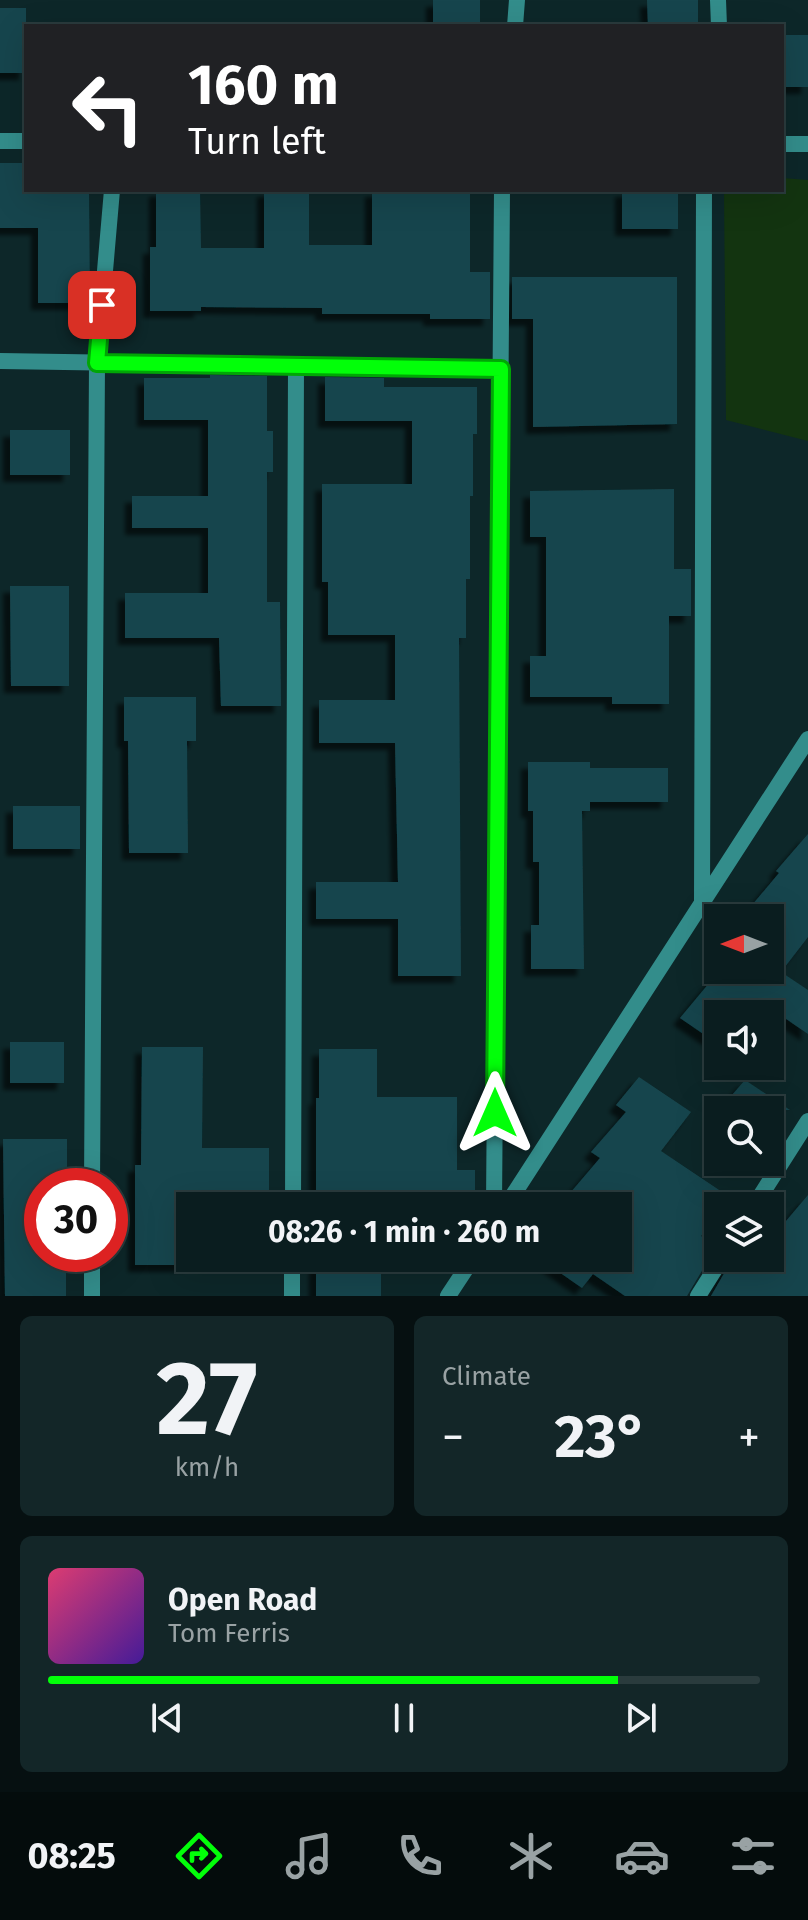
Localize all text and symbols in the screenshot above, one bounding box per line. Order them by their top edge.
text: 160 m [188,52,339,119]
icon: left [56,56,160,160]
text: Turn left [188,120,326,164]
pin [68,271,136,339]
icon: arrive [80,283,124,327]
north arrow [704,904,784,984]
map controls [704,904,784,1272]
button: sound [704,1000,784,1080]
position arrow [453,1071,537,1155]
button: search [704,1096,784,1176]
speed limit sign: 30 [24,1168,128,1272]
button: layers [704,1192,784,1272]
text: 08:26 · 1 min · 260 m [268,1214,540,1250]
text: 27 [156,1337,258,1462]
text: Climate [442,1361,531,1392]
text: 23° [554,1401,648,1473]
text: − [442,1411,464,1464]
text: + [738,1411,760,1464]
text: km/h [175,1452,239,1483]
text: Open Road [168,1582,317,1618]
text: Tom Ferris [168,1618,290,1649]
icon: previous [145,1696,189,1740]
icon: pause [382,1696,426,1740]
icon: next [619,1696,663,1740]
icon: directions [171,1828,227,1884]
icon: music [281,1828,337,1884]
icon: phone [392,1828,448,1884]
icon: climate [503,1828,559,1884]
icon: car [614,1828,670,1884]
icon: filters [725,1828,781,1884]
text: 08:25 [27,1834,116,1878]

